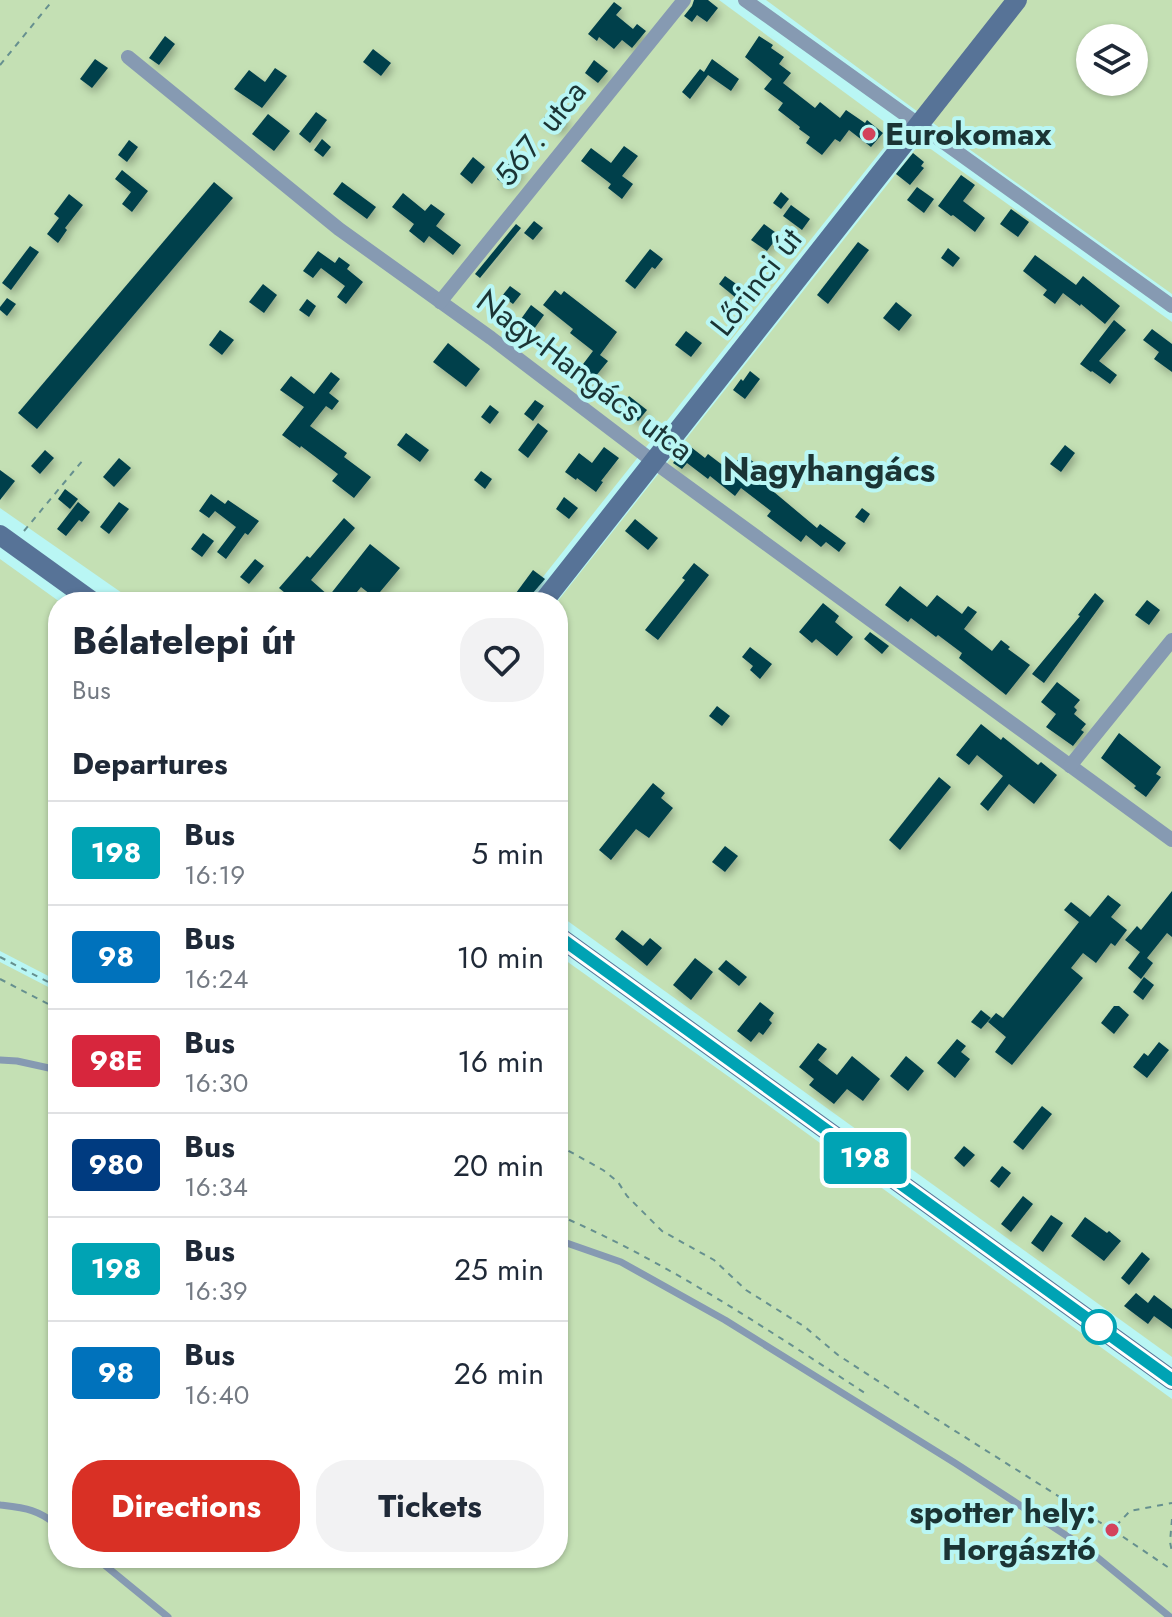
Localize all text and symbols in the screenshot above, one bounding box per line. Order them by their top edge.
map controls [1076,24,1148,96]
button: layers [1076,24,1148,96]
street label: 567. utca [483,70,597,196]
place label: Eurokomax [885,111,1053,157]
marker: Eurokomax [860,125,878,143]
street label: Lőrinci út [699,218,813,346]
street label: Nagy-Hangács utca [467,278,703,472]
district label: Nagyhangács [723,445,935,494]
text: Bélatelepi út [72,613,295,668]
button: heart [460,618,544,702]
text: Bus [72,671,111,709]
text: Departures [72,742,228,785]
text: Bus [184,813,235,856]
text: 198 [91,832,141,873]
text: 5 min [471,832,544,875]
text: 16:19 [184,856,245,894]
text: Bus [184,917,235,960]
text: 98 [98,936,134,977]
text: 10 min [457,936,544,979]
text: 16:24 [184,960,248,998]
text: Bus [184,1021,235,1064]
text: 98E [89,1040,143,1081]
text: 16 min [457,1040,544,1083]
text: 16:30 [184,1064,248,1102]
text: Bus [184,1125,235,1168]
line badge: 198 [819,1132,911,1184]
text: 198 [840,1137,890,1178]
text: 980 [89,1144,143,1185]
text: 20 min [453,1144,544,1187]
text: 16:34 [184,1168,248,1206]
text: Bus [184,1229,235,1272]
text: 198 [91,1248,141,1289]
text: 25 min [454,1248,544,1291]
text: 16:39 [184,1272,248,1310]
unlabelled marker [1082,1310,1116,1344]
text: Bus [184,1333,235,1376]
text: 98 [98,1352,134,1393]
text: 26 min [454,1352,544,1395]
text: 16:40 [184,1376,249,1414]
button: Directions [72,1460,300,1552]
button: Tickets [316,1460,544,1552]
place label: spotter hely: Horgásztó [909,1489,1096,1572]
marker: spotter hely: Horgásztó [1103,1521,1121,1539]

